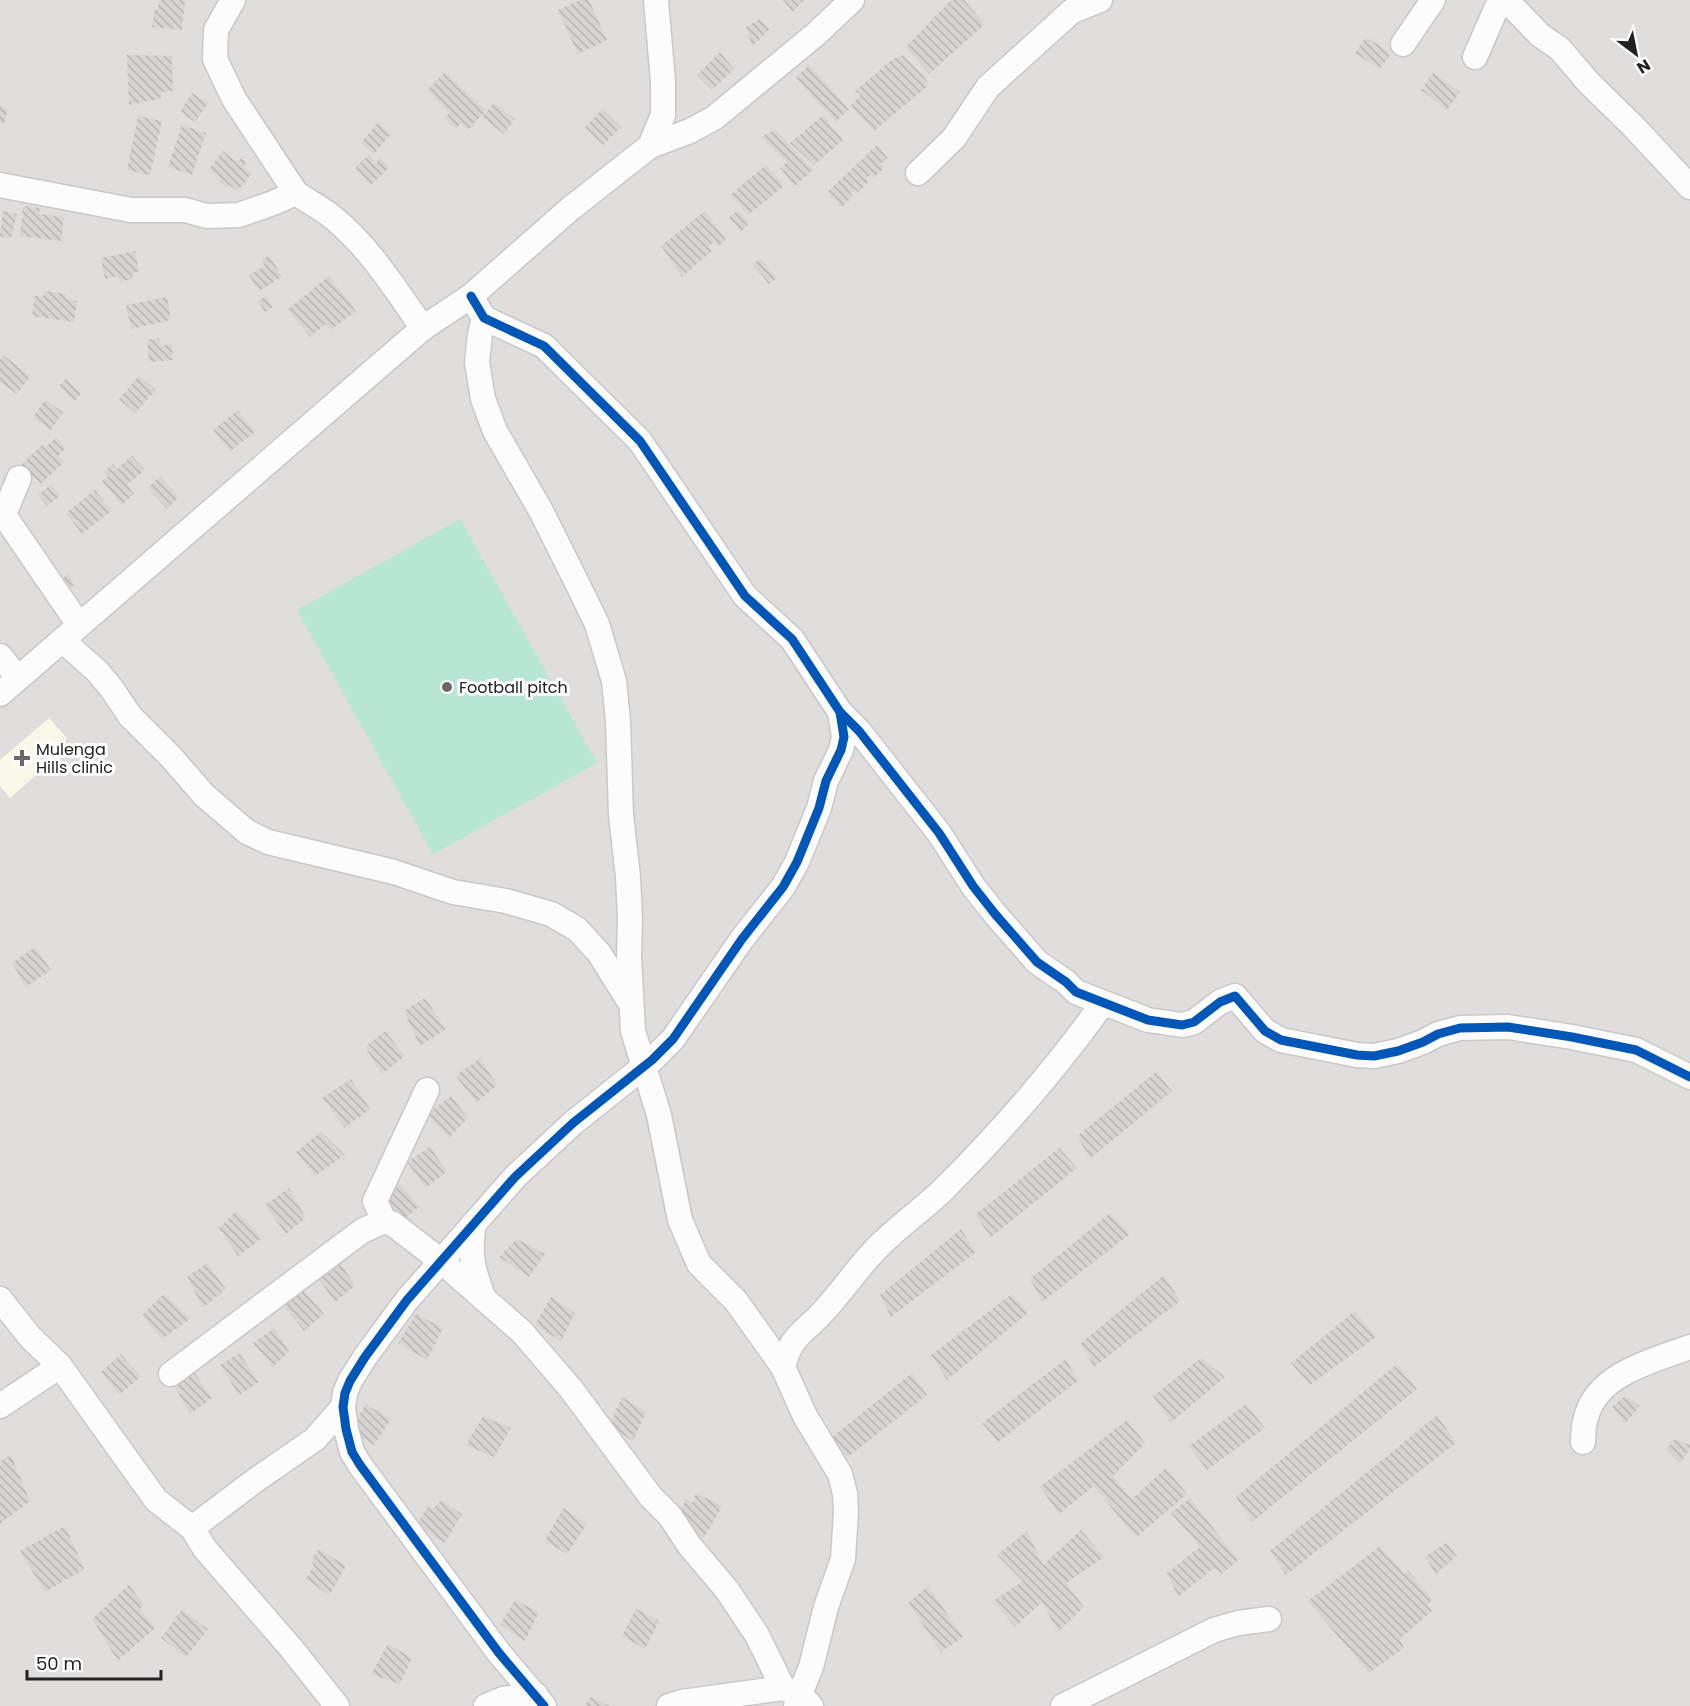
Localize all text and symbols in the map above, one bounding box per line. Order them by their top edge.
north arrow [1606,24,1666,84]
text: N [1632,53,1655,79]
place label: Football pitch [459,676,568,699]
marker: Football pitch [440,680,454,694]
place label: Mulenga Hills clinic [36,738,113,779]
marker: Mulenga Hills clinic [13,749,31,767]
scale bar [27,1643,160,1681]
text: 50 m [36,1651,82,1676]

